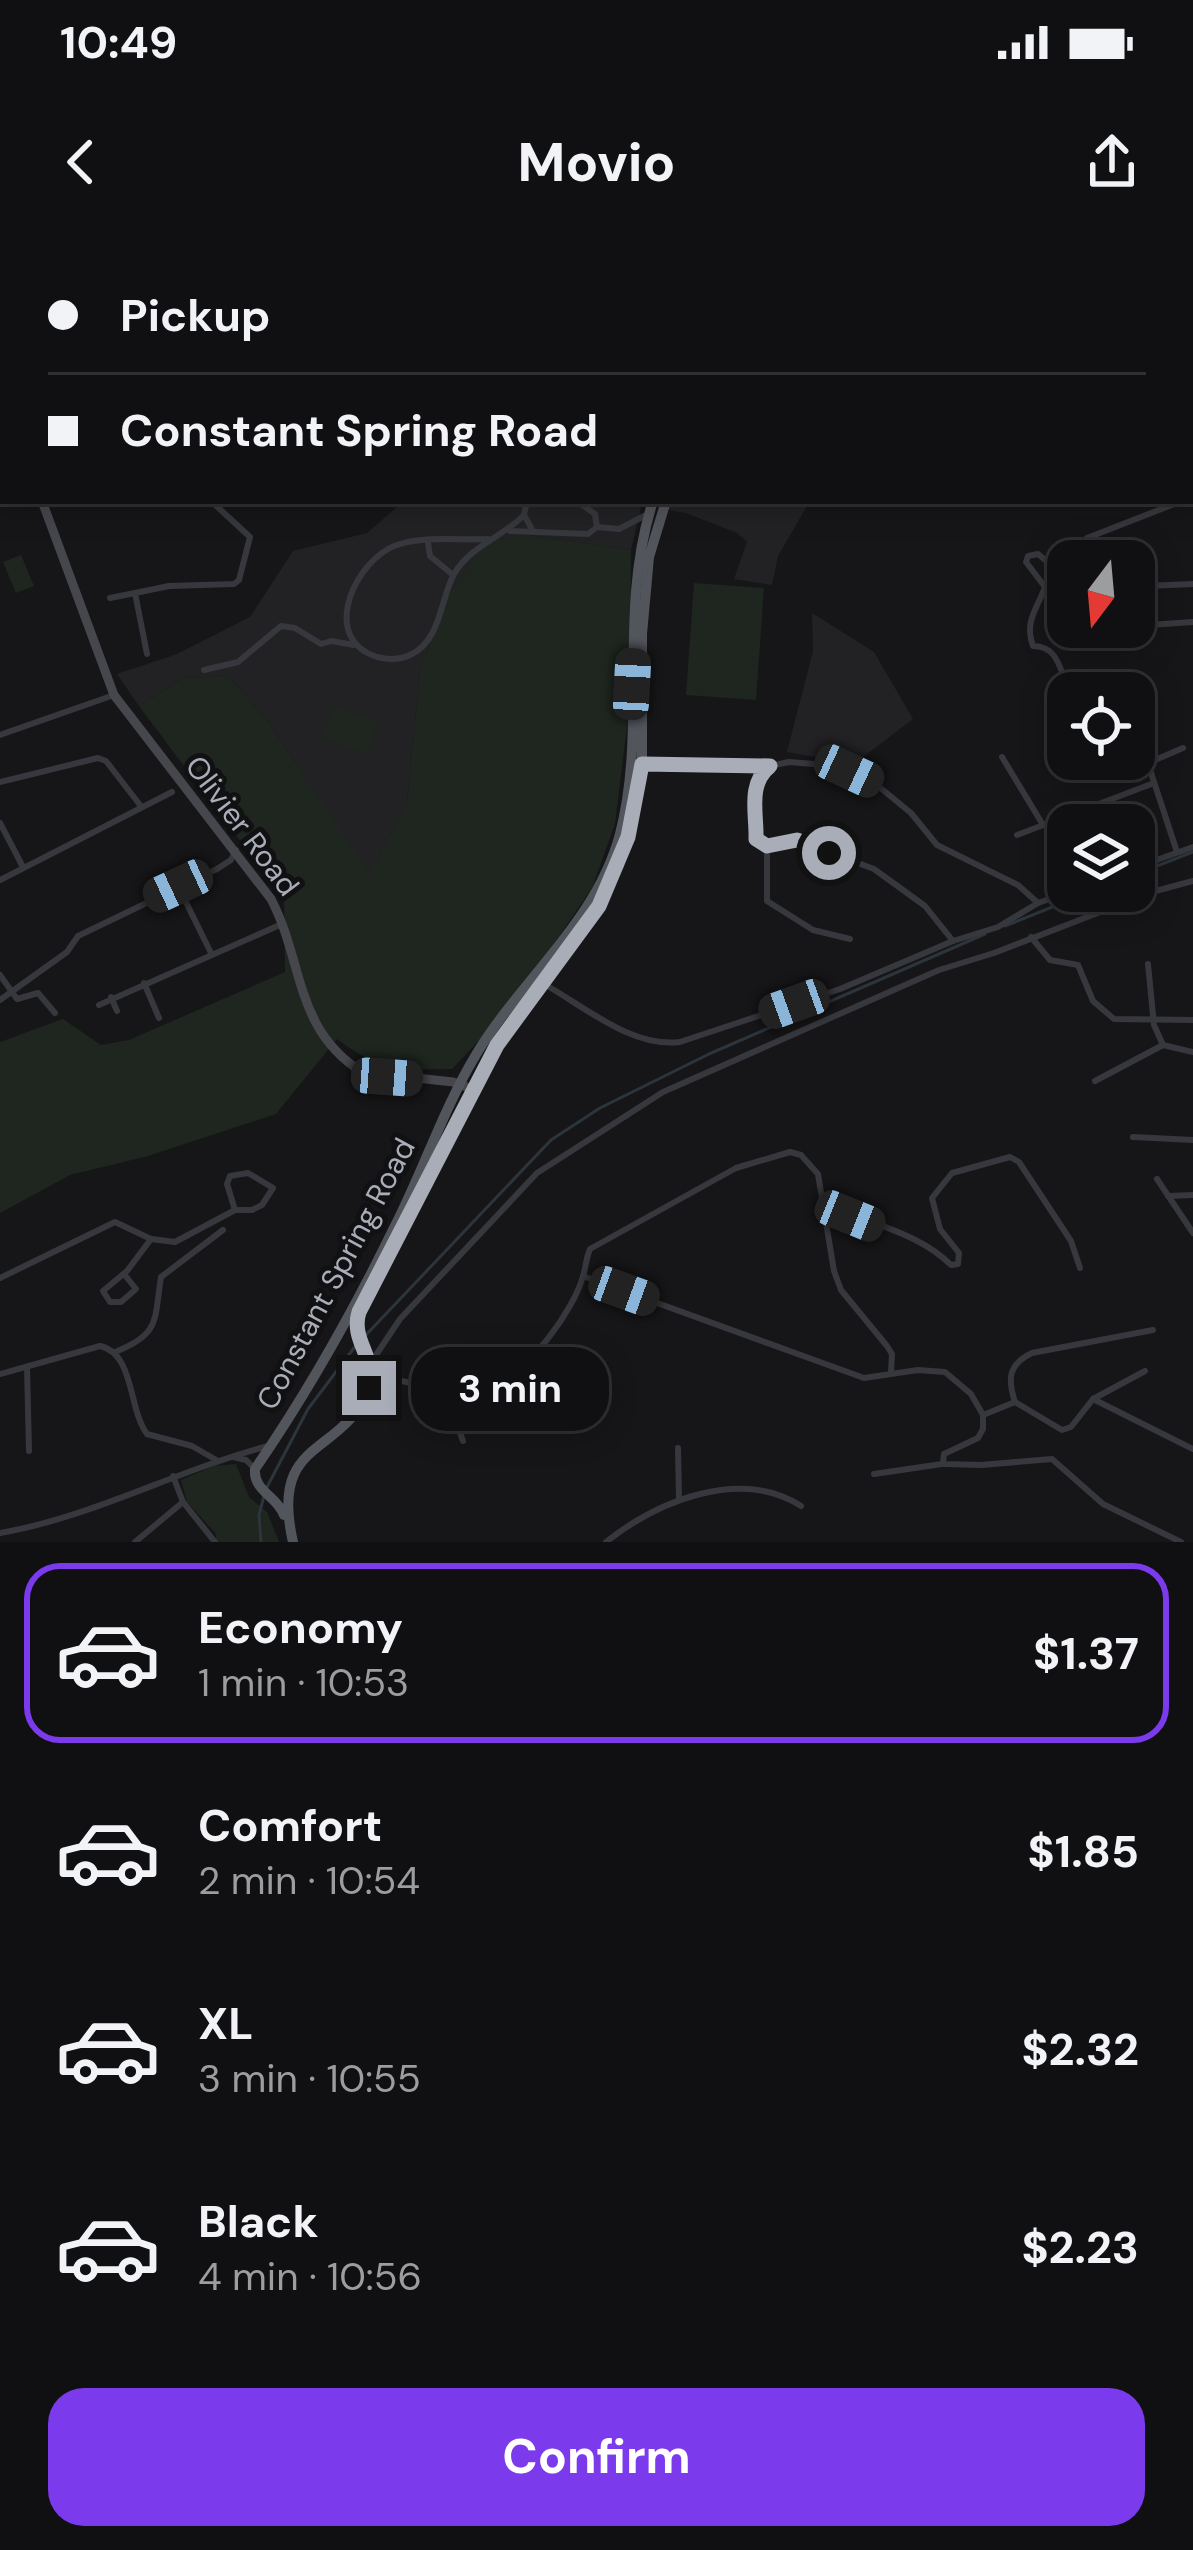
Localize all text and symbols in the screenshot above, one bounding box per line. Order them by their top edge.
text: 10:49 [60,13,177,72]
text: Movio [518,127,675,198]
icon: back [48,129,114,195]
icon: share [1079,129,1145,195]
text: Pickup [120,286,270,345]
text: Constant Spring Road [120,401,598,460]
north arrow [1047,540,1155,648]
map controls [1047,540,1155,912]
car [612,647,652,721]
button: locate [1047,672,1155,780]
car [809,739,889,803]
street label: Olivier Road [177,748,308,904]
button: layers [1047,804,1155,912]
route start [802,826,856,880]
car [138,854,218,918]
car [754,975,834,1033]
car [350,1057,424,1097]
street label: Constant Spring Road [247,1131,424,1416]
car [810,1186,890,1246]
car [584,1262,664,1320]
callout: 3 min [411,1346,609,1430]
route end [342,1361,396,1415]
text: 3 min [458,1363,562,1414]
text: Economy [198,1598,403,1657]
icon: car [54,1599,162,1707]
text: $1.37 [1033,1624,1139,1683]
text: 1 min · 10:53 [198,1657,409,1708]
text: Comfort [198,1796,382,1855]
icon: car [54,1797,162,1905]
text: $1.85 [1028,1822,1139,1881]
text: 2 min · 10:54 [198,1855,420,1906]
text: XL [198,1994,253,2053]
icon: car [54,1995,162,2103]
text: $2.32 [1021,2020,1139,2079]
text: 3 min · 10:55 [198,2053,421,2104]
text: Black [198,2192,318,2251]
icon: car [54,2193,162,2301]
text: $2.23 [1021,2218,1139,2277]
text: 4 min · 10:56 [198,2251,422,2302]
button: Confirm [48,2388,1145,2526]

